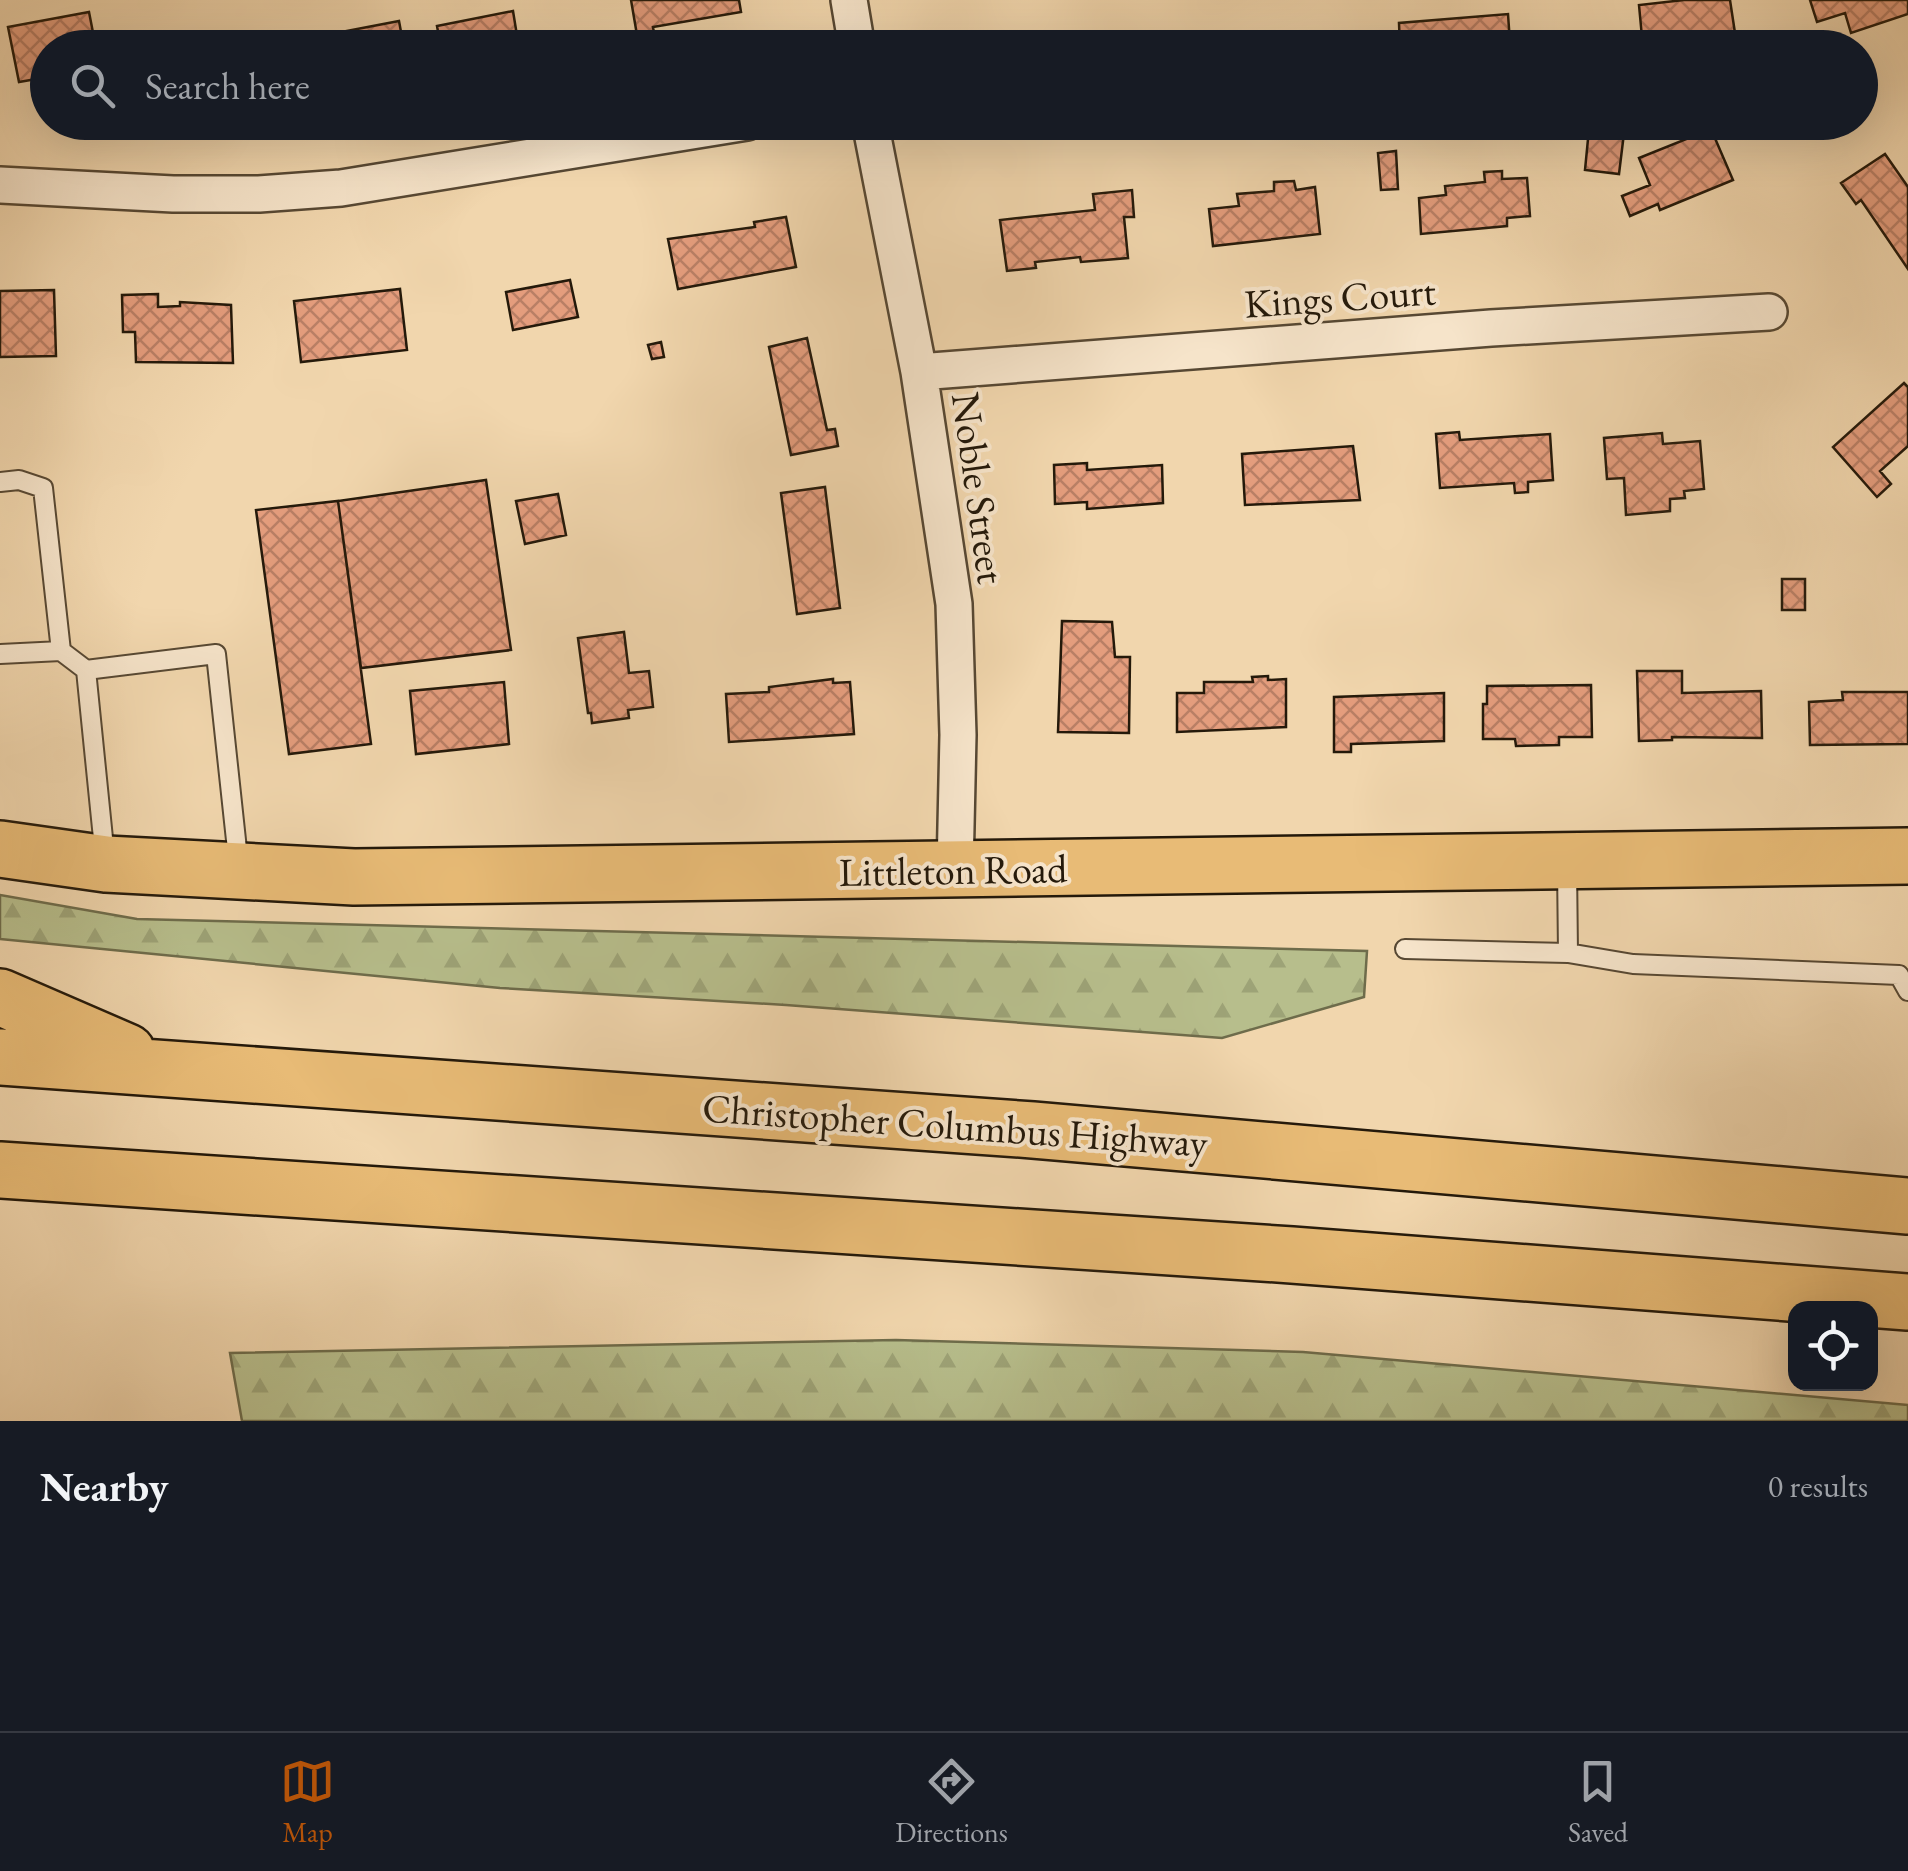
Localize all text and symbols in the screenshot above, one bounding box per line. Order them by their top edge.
search box [30,30,1878,140]
icon: search [65,58,120,113]
text: Search here [145,61,310,110]
street label: Kings Court [1243,264,1438,330]
street label: Noble Street [940,389,1018,587]
street label: Littleton Road [838,842,1069,898]
street label: Christopher Columbus Highway [701,1081,1210,1169]
map controls [1788,1301,1878,1391]
button: locate [1788,1301,1878,1391]
text: Nearby [40,1459,169,1514]
text: 0 results [1768,1465,1868,1507]
tab: Map [280,1754,335,1850]
tab: Directions [895,1754,1008,1850]
tab: Saved [1568,1754,1628,1850]

